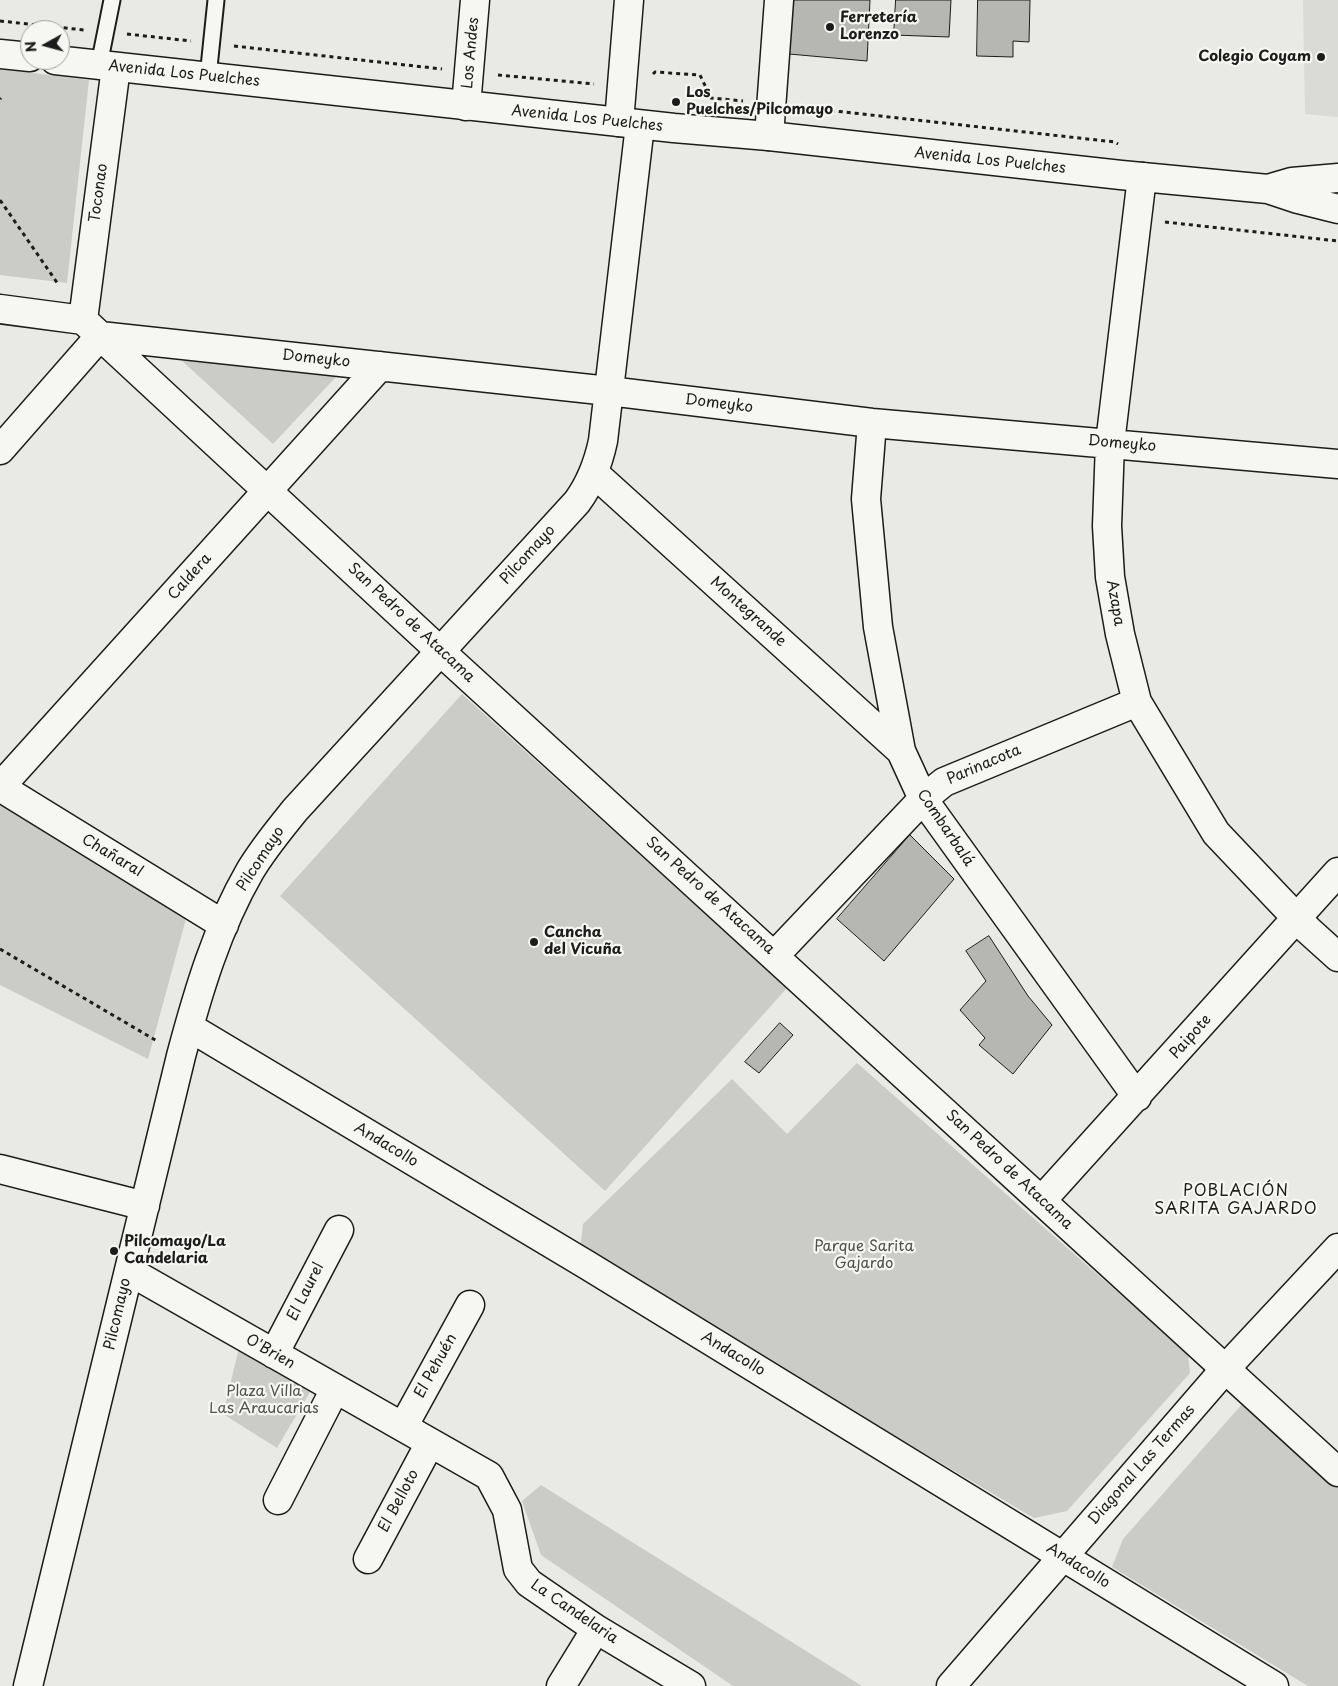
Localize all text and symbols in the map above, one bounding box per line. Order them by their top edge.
place label: Ferretería Lorenzo [840,9,917,44]
street label: Los Andes [459,16,483,90]
north arrow [20,20,70,70]
marker: Ferretería Lorenzo [824,21,836,33]
text: N [20,40,42,54]
place label: Colegio Coyam [1198,48,1311,66]
marker: Colegio Coyam [1315,51,1327,63]
street label: Avenida Los Puelches [107,57,261,91]
place label: Los Puelches/Pilcomayo [686,84,833,119]
marker: Los Puelches/Pilcomayo [670,96,682,108]
street label: Avenida Los Puelches [510,102,664,136]
street label: Avenida Los Puelches [913,144,1067,178]
street label: Toconao [86,162,112,224]
street label: Domeyko [281,346,351,372]
street label: Domeyko [684,391,754,417]
street label: Domeyko [1087,432,1157,456]
street label: Pilcomayo [497,522,559,588]
street label: Caldera [164,550,216,604]
street label: San Pedro de Atacama [344,560,478,686]
street label: Montegrande [706,573,790,651]
street label: Azapa [1102,579,1128,627]
street label: Parinacota [944,741,1024,789]
street label: Combarbalá [913,786,977,870]
street label: Pilcomayo [233,823,289,895]
street label: Chañaral [78,831,146,881]
street label: San Pedro de Atacama [642,834,778,958]
place label: Cancha del Vicuña [544,924,622,959]
marker: Cancha del Vicuña [528,936,540,948]
street label: Paipote [1166,1011,1216,1063]
street label: San Pedro de Atacama [942,1107,1076,1233]
street label: Andacollo [351,1119,421,1171]
district label: POBLACIÓN SARITA GAJARDO [1154,1182,1318,1220]
place label: Pilcomayo/La Candelaria [124,1233,226,1268]
park label: Parque Sarita Gajardo [814,1238,914,1273]
marker: Pilcomayo/La Candelaria [108,1245,120,1257]
street label: El Laurel [284,1260,328,1324]
street label: Pilcomayo [101,1276,135,1352]
street label: Andacollo [698,1328,768,1380]
street label: O'Brien [242,1331,298,1373]
street label: El Pehuén [411,1331,461,1401]
park label: Plaza Villa Las Araucarias [209,1383,319,1418]
street label: Diagonal Las Termas [1085,1401,1199,1529]
street label: El Belloto [375,1466,423,1536]
street label: Andacollo [1043,1539,1113,1593]
street label: La Candelaria [527,1576,621,1648]

